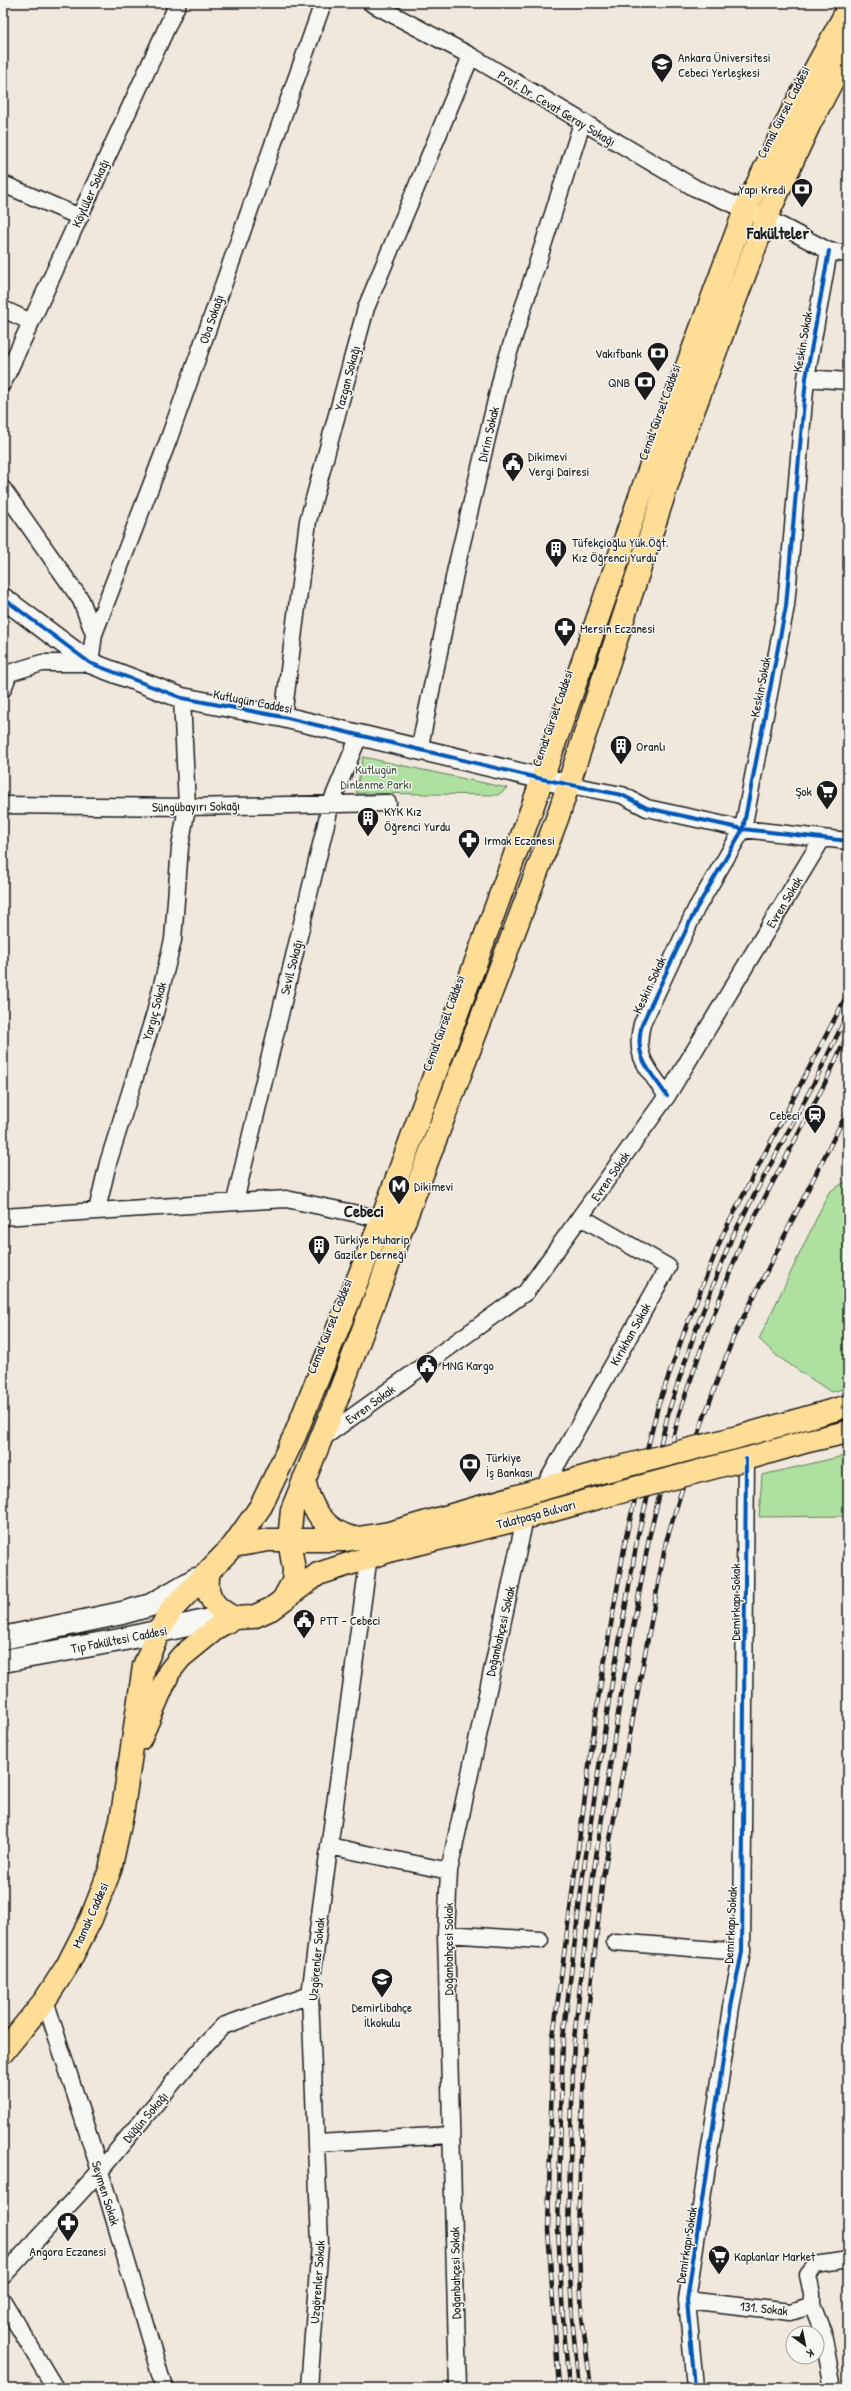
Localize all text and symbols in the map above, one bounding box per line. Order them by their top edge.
place label: Ankara Üniversitesi Cebeci Yerleşkesi [678,48,771,81]
school or university icon: Ankara Üniversitesi Cebeci Yerleşkesi [649,51,675,84]
street label: Cemal Gürsel Caddesi [752,63,814,161]
street label: Prof. Dr. Cevat Geray Sokağı [495,66,619,150]
street label: Köylüler Sokağı [67,156,113,230]
bank icon: Yapı Kredi [789,176,815,209]
place label: Yapı Kredi [739,180,786,198]
district label: Fakülteler [746,221,809,244]
street label: Oba Sokağı [194,292,228,346]
street label: Keskin Sokak [788,310,816,374]
bank icon: Vakıfbank [645,340,671,373]
street label: Yazgan Sokağı [330,344,364,412]
place label: Vakıfbank [595,344,643,362]
street label: Cemal Gürsel Caddesi [633,361,685,463]
bank icon: QNB [632,369,658,402]
place label: QNB [608,373,630,391]
street label: Dirim Sokak [473,404,503,463]
place label: Dikimevi Vergi Dairesi [528,447,589,480]
public building icon: Dikimevi Vergi Dairesi [500,450,526,483]
place label: Tüfekçioğlu Yük.Öğt. Kız Öğrenci Yurdu [572,533,669,566]
building icon: Tüfekçioğlu Yük.Öğt. Kız Öğrenci Yurdu [543,536,569,569]
pharmacy icon: Mersin Eczanesi [552,615,578,648]
place label: Mersin Eczanesi [580,619,655,637]
street label: Keskin Sokak [745,655,775,719]
street label: Cemal Gürsel Caddesi [527,667,577,769]
street label: Kutlugün Caddesi [212,684,294,718]
building icon: Oranlı [608,733,634,766]
place label: Oranlı [636,737,666,755]
park label: Kutlugün Dinlenme Parkı [340,760,412,793]
supermarket icon: Şok [814,778,840,811]
place label: Şok [795,782,813,800]
street label: Süngübayırı Sokağı [152,796,240,816]
place label: KYK Kız Öğrenci Yurdu [384,802,450,835]
building icon: KYK Kız Öğrenci Yurdu [355,805,381,838]
pharmacy icon: Irmak Eczanesi [456,827,482,860]
place label: Irmak Eczanesi [484,831,555,849]
street label: Evren Sokak [762,872,807,931]
street label: Sevil Sokağı [275,938,307,996]
street label: Keskin Sokak [628,953,670,1017]
street label: Cemal Gürsel Caddesi [417,972,469,1074]
street label: Yargıç Sokak [138,979,171,1042]
station icon: Cebeci [802,1102,828,1135]
place label: Cebeci [769,1106,800,1124]
street label: Evren Sokak [586,1147,634,1205]
metro station icon: Dikimevi [386,1173,412,1206]
place label: Dikimevi [414,1177,454,1195]
district label: Cebeci [344,1199,384,1222]
place label: Türkiye Muharip Gaziler Derneği [334,1230,410,1263]
building icon: Türkiye Muharip Gaziler Derneği [306,1233,332,1266]
street label: Cemal Gürsel Caddesi [302,1276,356,1376]
street label: Kırıkhan Sokak [605,1299,655,1369]
public building icon: MNG Kargo [414,1352,440,1385]
place label: MNG Kargo [442,1356,494,1374]
street label: Evren Sokak [342,1380,399,1428]
place label: Türkiye İş Bankası [486,1448,533,1481]
bank icon: Türkiye İş Bankası [457,1451,483,1484]
street label: Talatpaşa Bulvarı [494,1495,578,1533]
street label: Demirkapı Sokak [726,1563,744,1641]
street label: Doğanbahçesi Sokak [481,1583,519,1678]
public building icon: PTT - Cebeci [291,1607,317,1640]
place label: PTT - Cebeci [320,1611,380,1629]
street label: Tıp Fakültesi Caddesi [69,1621,169,1657]
street label: Mamak Caddesi [67,1879,113,1951]
street label: Demirkapı Sokak [719,1885,741,1964]
street label: Doğanbahçesi Sokak [439,1902,457,1995]
street label: Uzgörenler Sokak [303,1916,329,2001]
school or university icon: Demirlibahçe İlkokulu [369,1966,395,1999]
place label: Demirlibahçe İlkokulu [352,1998,412,2031]
street label: Düğün Sokağı [118,2088,172,2146]
street label: Seymen Sokak [88,2159,125,2228]
street label: Demirkapı Sokak [671,2205,701,2285]
pharmacy icon: Angora Eczanesi [55,2210,81,2243]
street label: Doğanbahçesi Sokak [445,2226,465,2319]
street label: Uzgörenler Sokak [305,2239,329,2324]
place label: Angora Eczanesi [30,2242,106,2260]
supermarket icon: Kaplanlar Market [706,2243,732,2276]
place label: Kaplanlar Market [734,2247,816,2265]
street label: 131. Sokak [739,2297,789,2320]
north arrow [785,2325,825,2365]
text: K [804,2346,817,2361]

